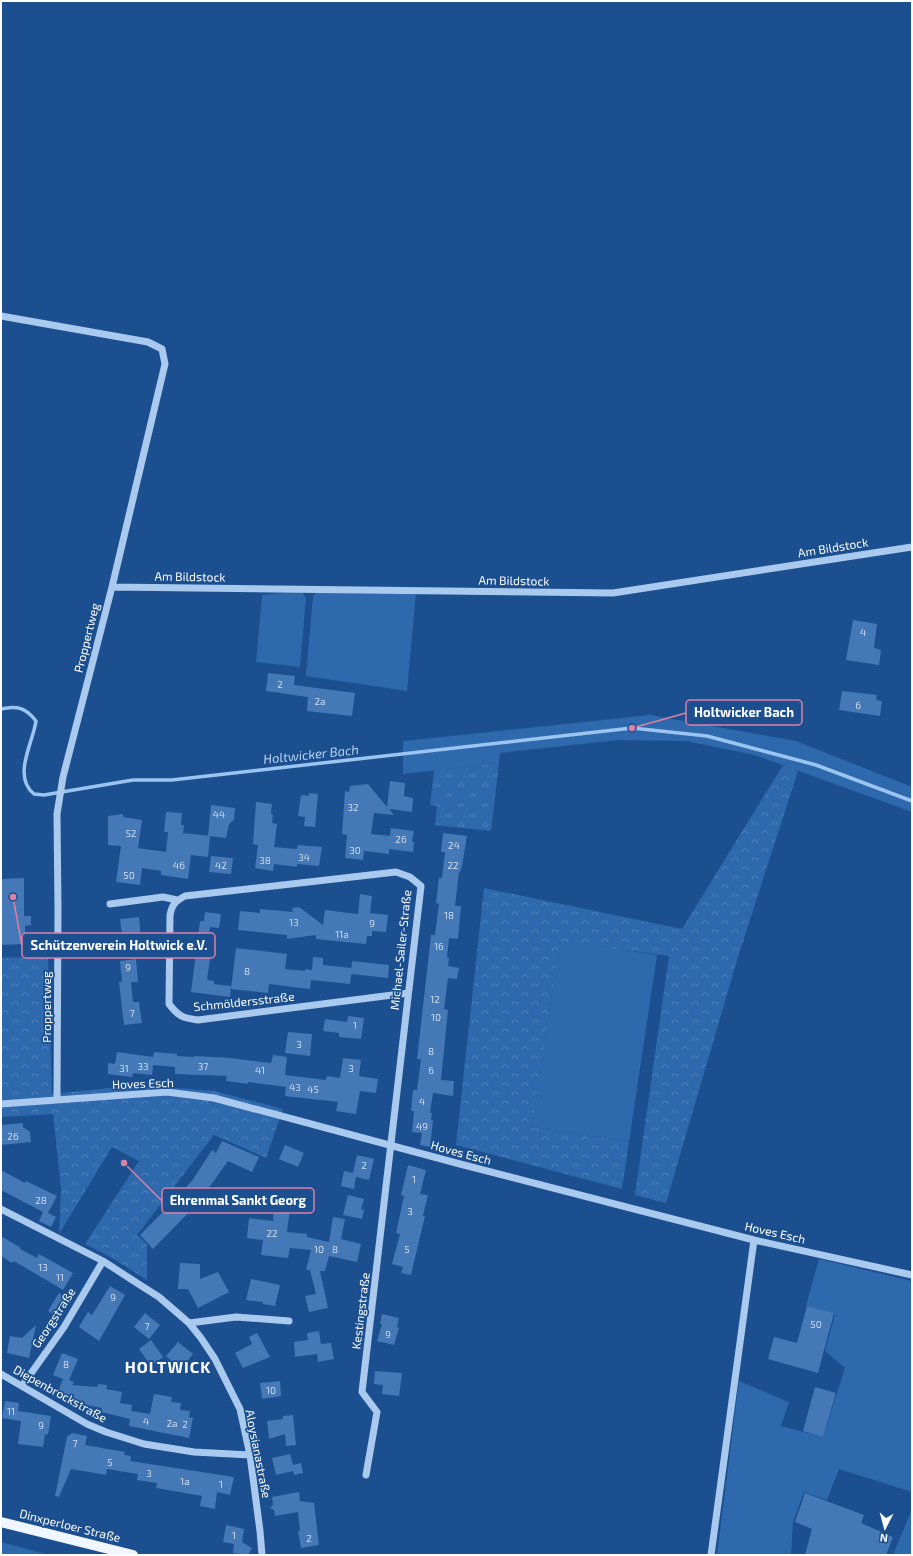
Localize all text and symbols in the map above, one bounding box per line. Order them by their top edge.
street label: Am Bildstock [797,535,869,559]
street label: Am Bildstock [154,568,226,584]
street label: Am Bildstock [478,572,550,588]
street label: Proppertweg [71,601,102,674]
house number: 4 [860,626,866,638]
house number: 2 [277,678,283,690]
house number: 2a [314,695,326,707]
house number: 6 [855,699,861,711]
callout: Holtwicker Bach [686,700,802,725]
text: Holtwicker Bach [694,704,794,720]
water label: Holtwicker Bach [262,741,360,767]
house number: 32 [347,801,359,813]
house number: 44 [213,808,225,820]
house number: 52 [126,827,137,839]
house number: 26 [395,833,407,845]
house number: 24 [448,839,460,851]
house number: 30 [349,844,361,856]
house number: 34 [298,851,310,863]
house number: 38 [259,854,271,866]
house number: 46 [173,859,185,871]
house number: 42 [215,859,227,871]
house number: 22 [447,859,459,871]
house number: 50 [123,869,135,881]
street label: Michael-Sailer-Straße [387,889,413,1011]
house number: 18 [444,909,454,921]
house number: 13 [289,916,299,928]
house number: 9 [369,917,375,929]
house number: 11a [335,928,349,940]
callout: Schützenverein Holtwick e.V. [22,933,215,958]
text: Schützenverein Holtwick e.V. [31,937,207,953]
house number: 16 [434,940,444,952]
house number: 9 [125,961,131,973]
house number: 8 [244,965,250,977]
street label: Proppertweg [39,971,53,1043]
street label: Schmöldersstraße [193,989,295,1013]
house number: 12 [430,993,440,1005]
house number: 7 [129,1007,135,1019]
house number: 10 [431,1011,441,1023]
house number: 1 [353,1019,357,1031]
house number: 3 [296,1038,302,1050]
house number: 8 [428,1045,434,1057]
house number: 33 [137,1060,149,1072]
house number: 37 [198,1060,208,1072]
house number: 31 [119,1062,129,1074]
house number: 3 [348,1062,354,1074]
house number: 41 [255,1064,265,1076]
house number: 6 [428,1064,434,1076]
street label: Hoves Esch [112,1075,174,1091]
house number: 43 [289,1081,301,1093]
house number: 45 [307,1083,319,1095]
house number: 4 [419,1095,425,1107]
house number: 49 [416,1120,428,1132]
house number: 26 [7,1130,19,1142]
street label: Hoves Esch [430,1137,493,1167]
house number: 2 [361,1159,367,1171]
house number: 1 [412,1173,416,1185]
callout: Ehrenmal Sankt Georg [162,1188,314,1213]
text: Ehrenmal Sankt Georg [170,1192,307,1208]
house number: 28 [35,1194,47,1206]
house number: 3 [407,1205,413,1217]
street label: Hoves Esch [743,1218,807,1246]
house number: 22 [266,1227,278,1239]
house number: 10 [314,1243,324,1255]
house number: 8 [332,1243,338,1255]
house number: 5 [404,1243,410,1255]
house number: 13 [38,1261,48,1273]
house number: 11 [56,1271,64,1283]
street label: Kestingstraße [348,1272,372,1350]
street label: Georgstraße [29,1285,78,1350]
house number: 9 [110,1291,116,1303]
house number: 50 [810,1318,822,1330]
house number: 7 [144,1320,150,1332]
house number: 9 [385,1328,391,1340]
district label: HOLTWICK [125,1357,211,1376]
house number: 8 [63,1358,69,1370]
street label: Diepenbrockstraße [11,1362,110,1425]
house number: 10 [266,1384,276,1396]
house number: 11 [7,1405,15,1417]
street label: Aloysianastraße [244,1408,274,1499]
house number: 4 [143,1415,149,1427]
house number: 2a [166,1417,178,1429]
house number: 2 [182,1418,188,1430]
house number: 9 [38,1419,44,1431]
house number: 7 [72,1437,78,1449]
house number: 5 [107,1456,113,1468]
house number: 3 [146,1467,152,1479]
house number: 1a [180,1475,190,1487]
house number: 1 [219,1478,223,1490]
street label: Dinxperloer Straße [18,1506,122,1544]
north arrow [865,1508,905,1548]
house number: 1 [232,1529,236,1541]
house number: 2 [306,1532,312,1544]
text: N [879,1532,889,1545]

